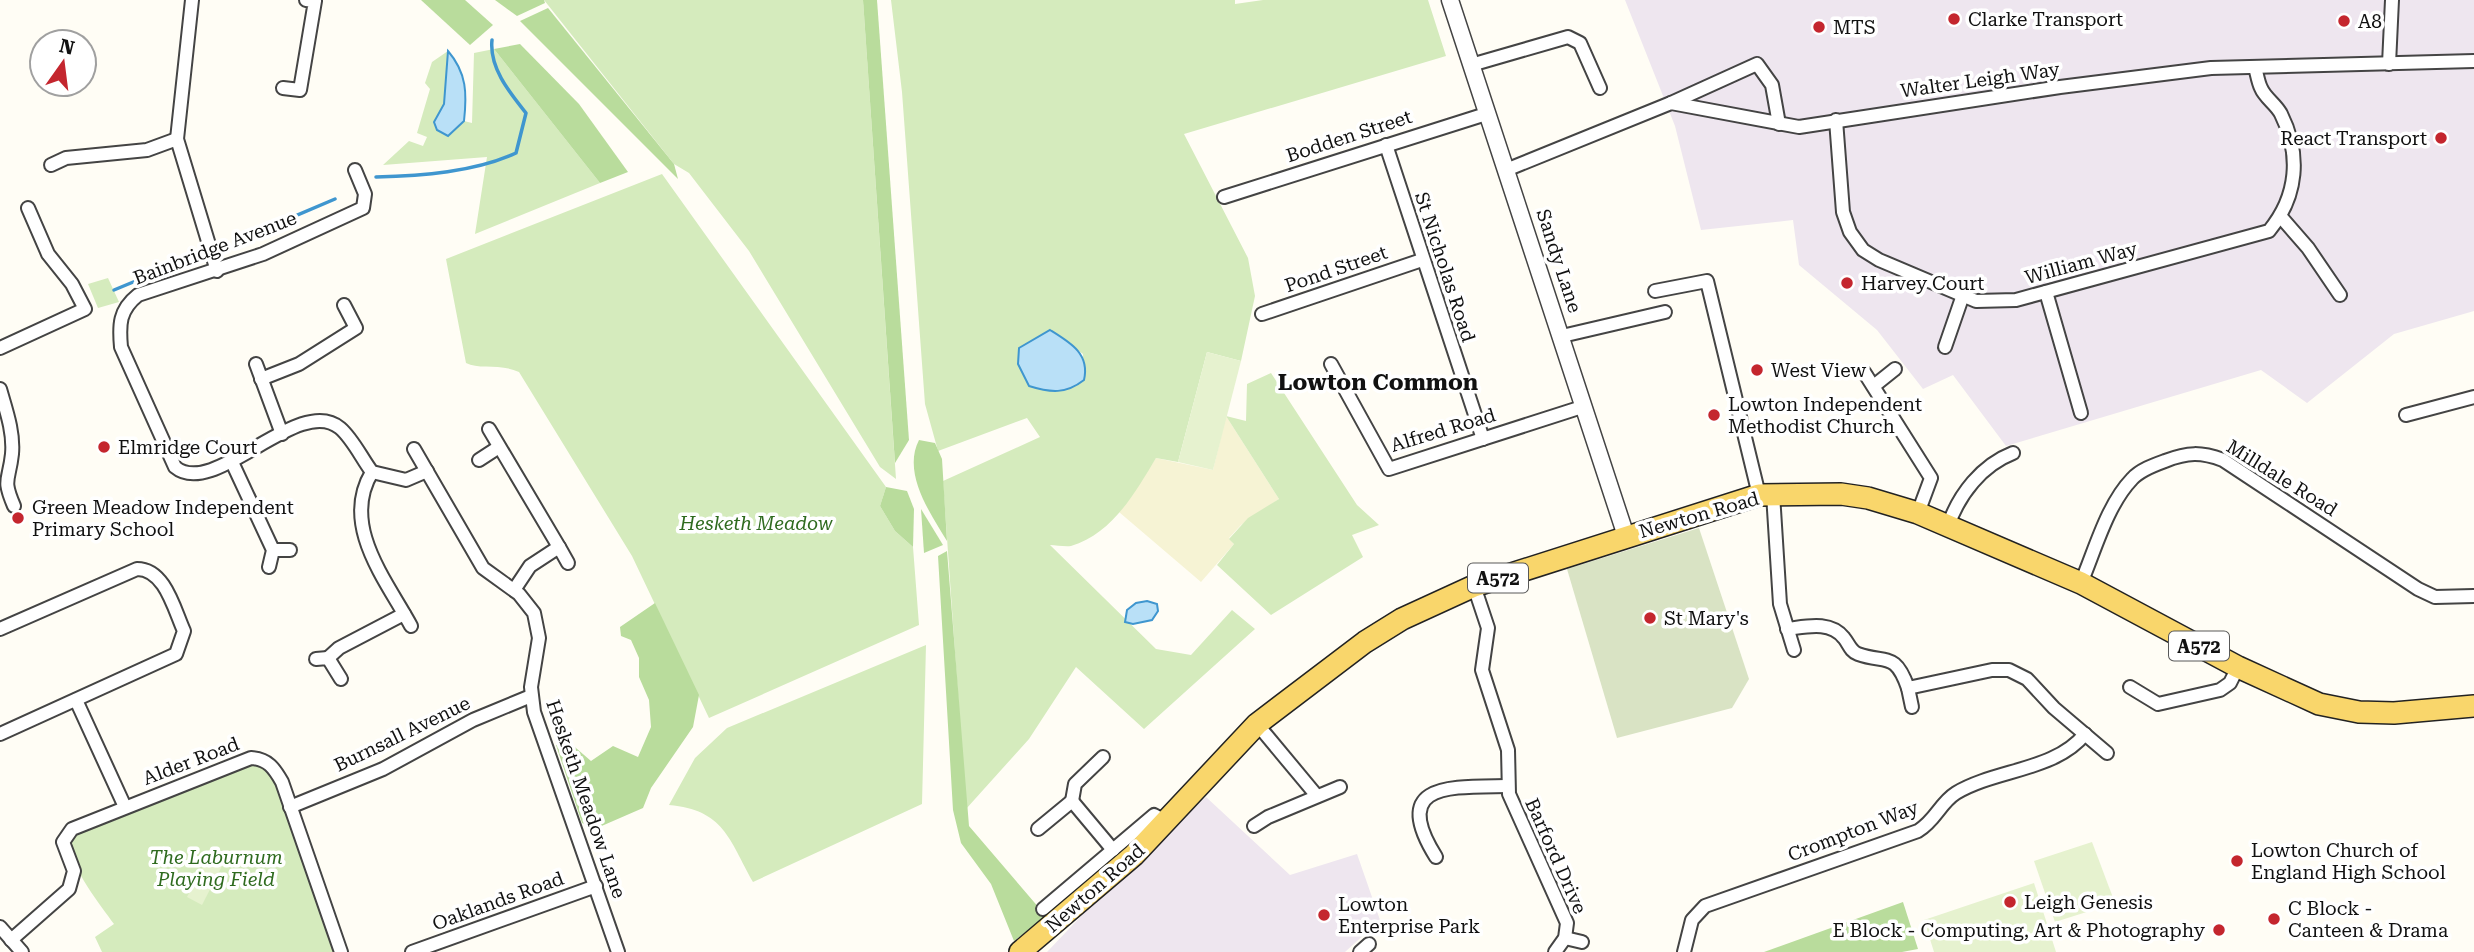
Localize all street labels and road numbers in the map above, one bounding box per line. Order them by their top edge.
street label: Walter Leigh Way [1899,57,2062,103]
street label: Bodden Street [1283,105,1415,167]
street label: St Nicholas Road [1410,189,1480,345]
street label: Bainbridge Avenue [130,206,300,290]
street label: Sandy Lane [1531,206,1587,316]
street label: William Way [2022,237,2140,289]
street label: Pond Street [1282,241,1390,297]
street label: Alfred Road [1388,403,1498,457]
street label: Milldale Road [2222,435,2342,521]
street label: Newton Road [1636,487,1762,543]
road number: A572 [1468,564,1528,592]
road number: A572 [2169,632,2229,660]
street label: Burnsall Avenue [330,691,474,777]
street label: Hesketh Meadow Lane [541,697,631,901]
street label: Alder Road [140,732,242,790]
street label: Barford Drive [1520,795,1592,917]
street label: Crompton Way [1784,795,1922,866]
street label: Newton Road [1041,839,1149,937]
street label: Oaklands Road [429,867,567,935]

